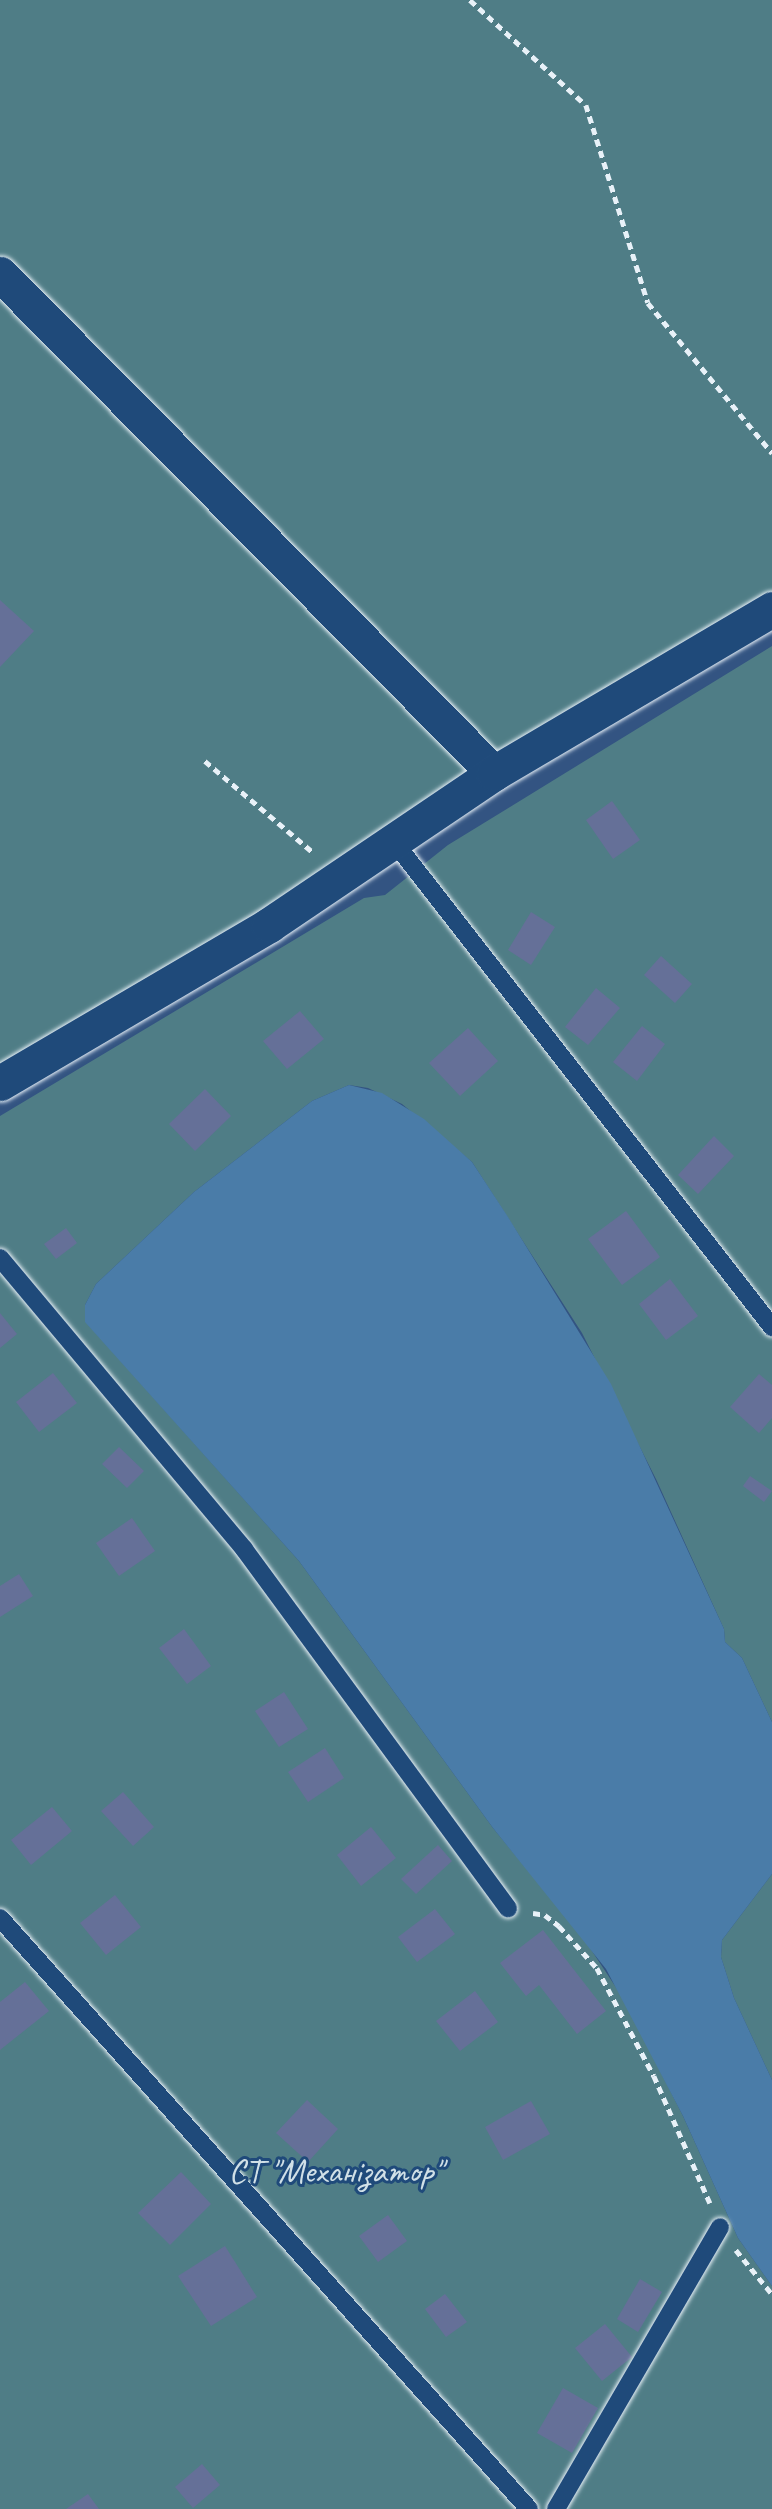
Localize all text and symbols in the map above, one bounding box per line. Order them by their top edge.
park label: СТ "Механізатор" [228,2150,442,2192]

